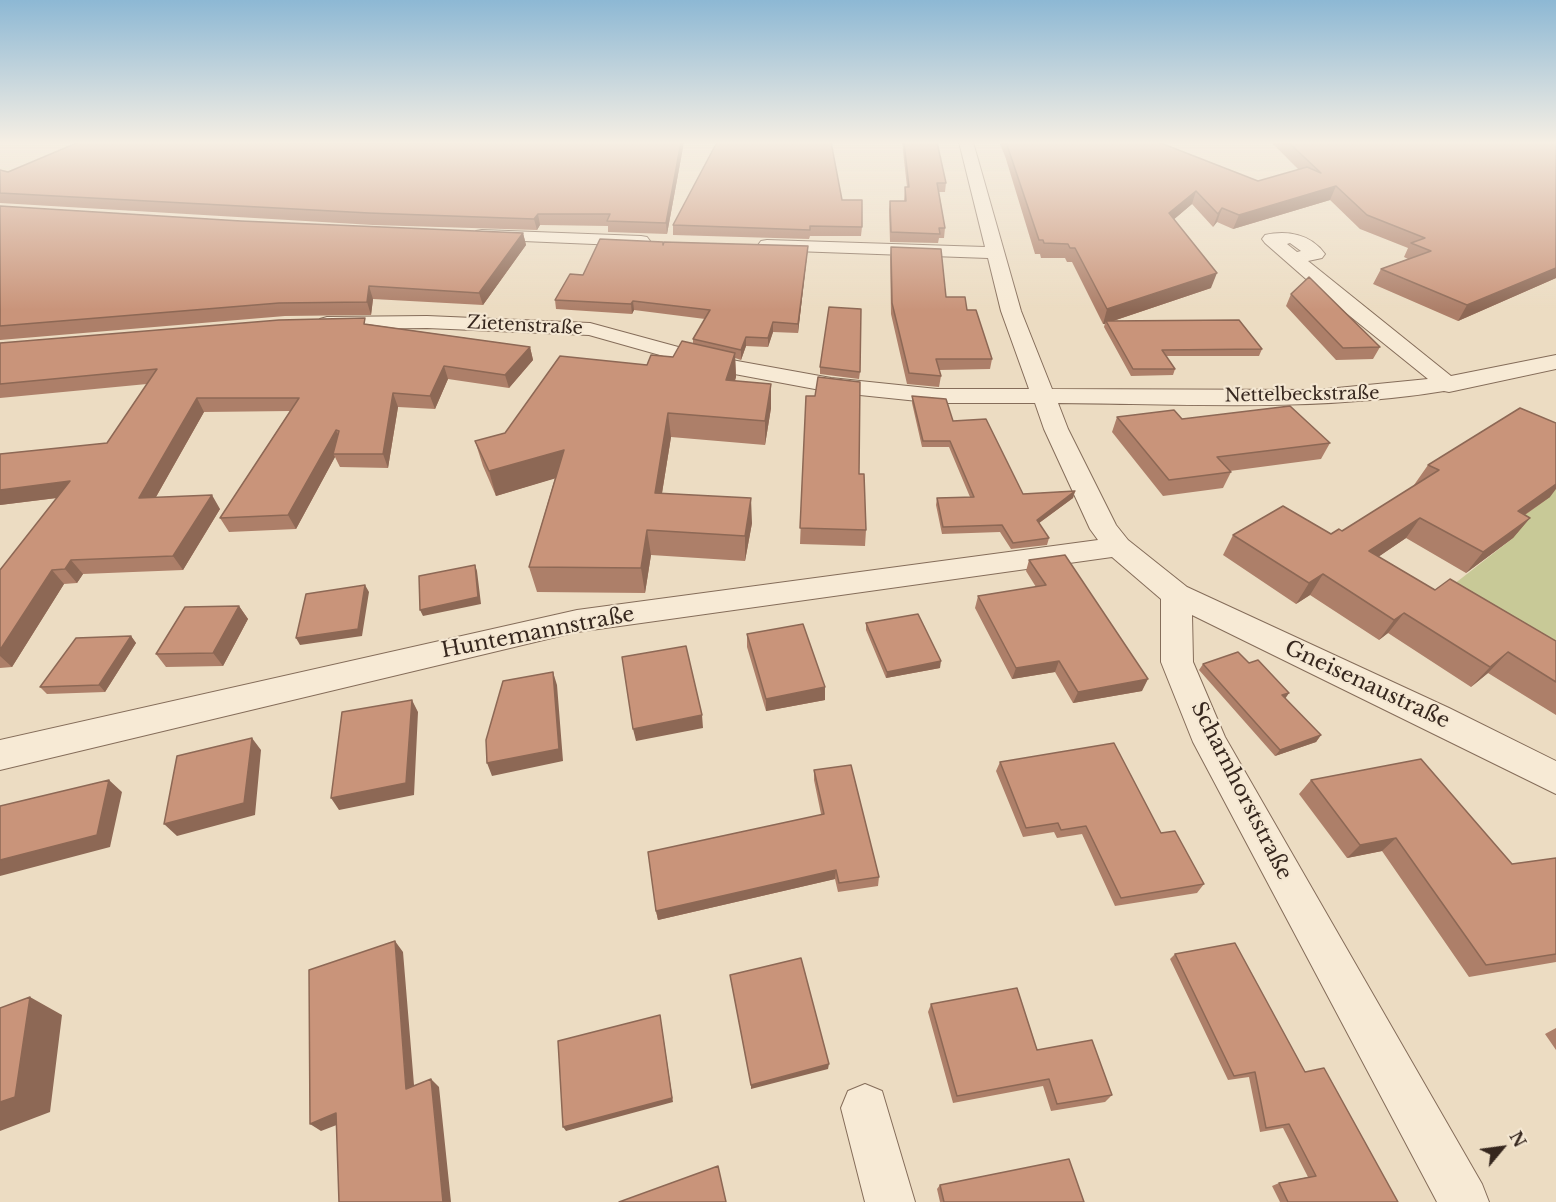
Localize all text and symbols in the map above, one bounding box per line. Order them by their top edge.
street label: Zietenstraße [467,312,583,340]
street label: Nettelbeckstraße [1224,383,1380,407]
street label: Huntemannstraße [439,602,637,664]
street label: Gneisenaustraße [1280,636,1454,734]
street label: Scharnhorststraße [1185,698,1297,884]
north arrow [1472,1118,1532,1178]
text: N [1505,1128,1530,1151]

